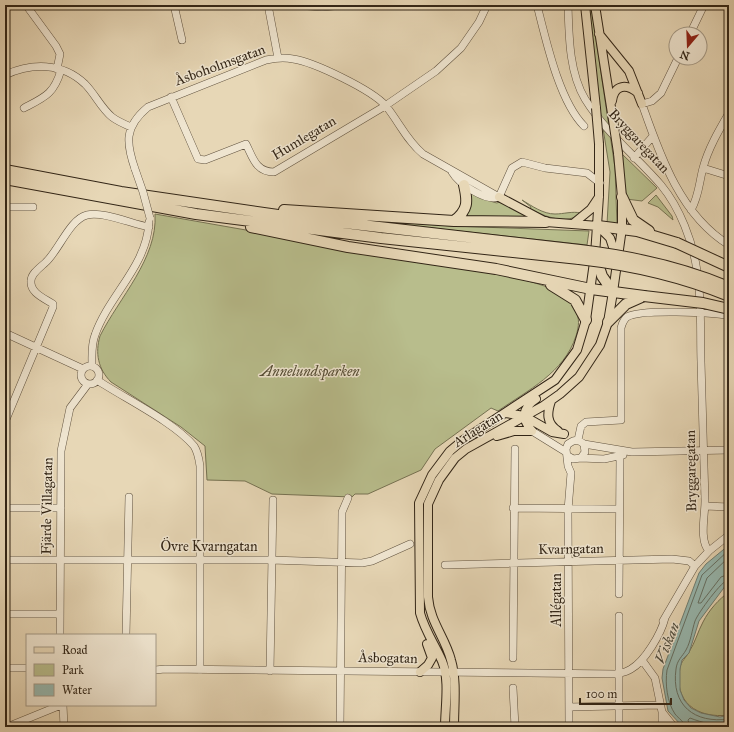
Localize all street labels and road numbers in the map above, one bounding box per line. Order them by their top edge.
street label: Åsboholmsgatan [171,40,268,90]
street label: Bryggaregatan [605,105,673,177]
street label: Humlegatan [269,112,339,164]
street label: Arlagatan [449,407,506,451]
street label: Bryggaregatan [682,430,700,512]
street label: Fjärde Villagatan [38,457,56,555]
street label: Övre Kvarngatan [160,536,258,555]
street label: Kvarngatan [538,540,604,558]
street label: Allégatan [548,573,565,628]
street label: Åsbogatan [357,648,418,667]

